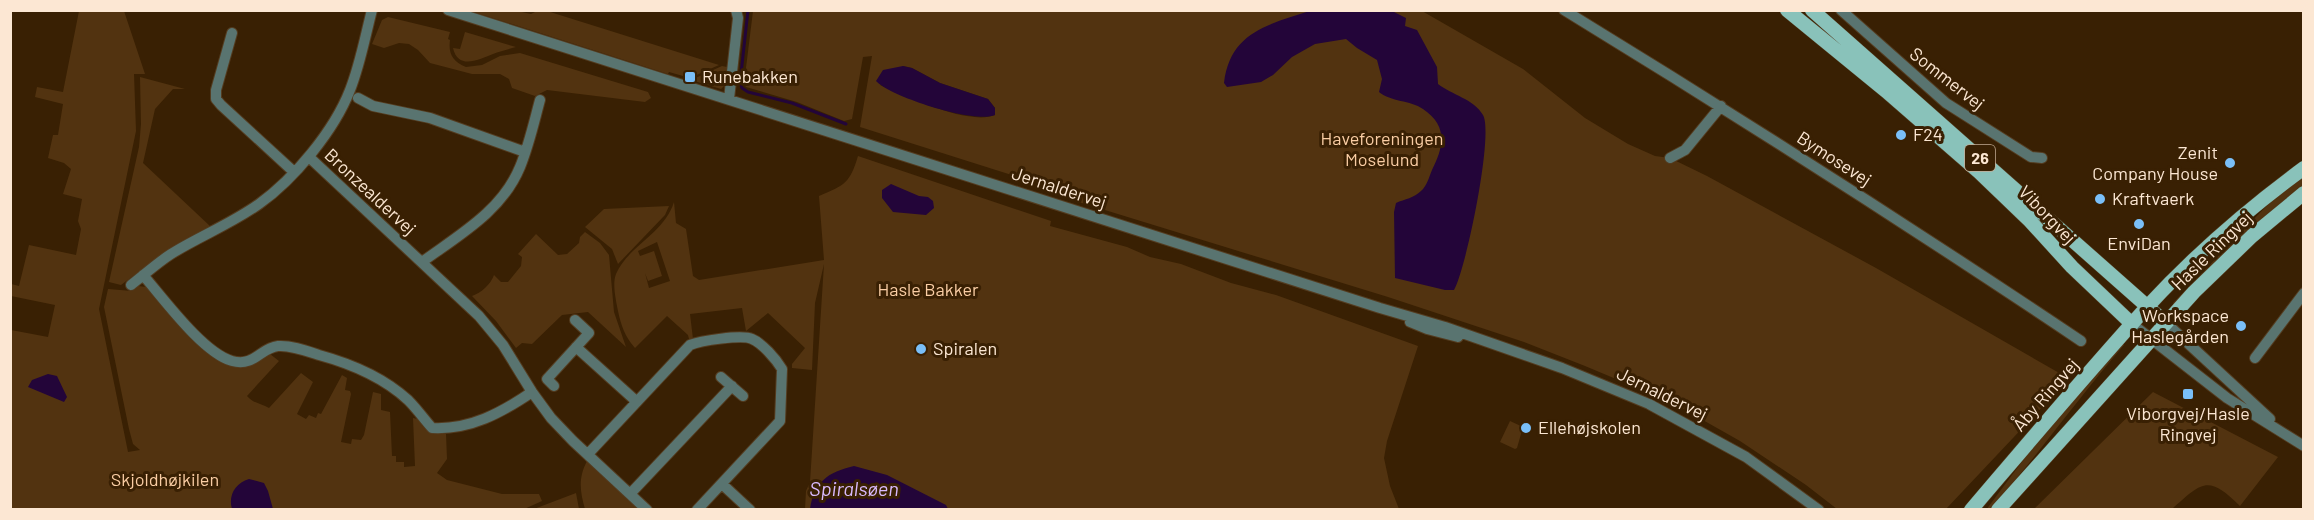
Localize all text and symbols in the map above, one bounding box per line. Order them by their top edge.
street label: Sommervej [1906,42,1989,114]
place label: Runebakken [702,65,798,87]
marker: Runebakken [683,70,697,84]
place label: F24 [1913,123,1943,145]
street label: Bymosevej [1793,126,1876,190]
park label: Haveforeningen Moselund [1321,127,1443,170]
marker: F24 [1894,128,1908,142]
place label: Zenit Company House [2092,141,2218,184]
street label: Bronzealdervej [320,143,421,239]
road number: 26 [1965,145,1995,171]
marker: Zenit Company House [2223,156,2237,170]
street label: Jernaldervej [1009,161,1109,213]
street label: Viborgvej [2014,180,2081,248]
place label: Kraftvaerk [2112,187,2194,209]
marker: Kraftvaerk [2093,192,2107,206]
street label: Hasle Ringvej [2166,206,2256,294]
marker: EnviDan [2132,217,2146,231]
place label: EnviDan [2107,232,2171,254]
park label: Hasle Bakker [877,278,979,300]
place label: Workspace Haslegården [2131,304,2229,347]
marker: Workspace Haslegården [2234,319,2248,333]
place label: Spiralen [933,337,997,359]
marker: Spiralen [914,342,928,356]
street label: Åby Ringvej [2008,353,2083,435]
street label: Jernaldervej [1613,362,1711,425]
marker: Viborgvej/Hasle Ringvej [2181,387,2195,401]
place label: Viborgvej/Hasle Ringvej [2126,402,2250,445]
place label: Ellehøjskolen [1538,416,1641,438]
marker: Ellehøjskolen [1519,421,1533,435]
park label: Skjoldhøjkilen [111,468,219,490]
water label: Spiralsøen [809,476,899,500]

